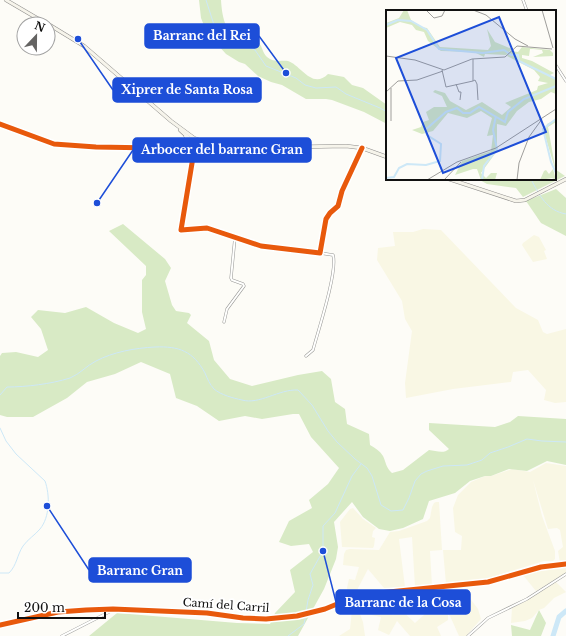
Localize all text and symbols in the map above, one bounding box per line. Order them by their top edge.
inset map [386,10,556,180]
north arrow [16,16,56,56]
text: N [32,18,48,35]
callout: Barranc del Rei [145,24,259,48]
text: Barranc del Rei [153,28,252,43]
callout: Xiprer de Santa Rosa [113,78,261,102]
text: Xiprer de Santa Rosa [120,82,253,97]
callout: Arbocer del barranc Gran [133,138,311,162]
text: Arbocer del barranc Gran [140,142,303,157]
callout: Barranc Gran [89,558,191,582]
text: Barranc Gran [97,563,183,578]
callout: Barranc de la Cosa [336,590,470,614]
scale bar [18,594,105,620]
street label: Camí del Carril [182,595,270,615]
text: Barranc de la Cosa [344,595,462,610]
text: 200 m [24,600,65,615]

